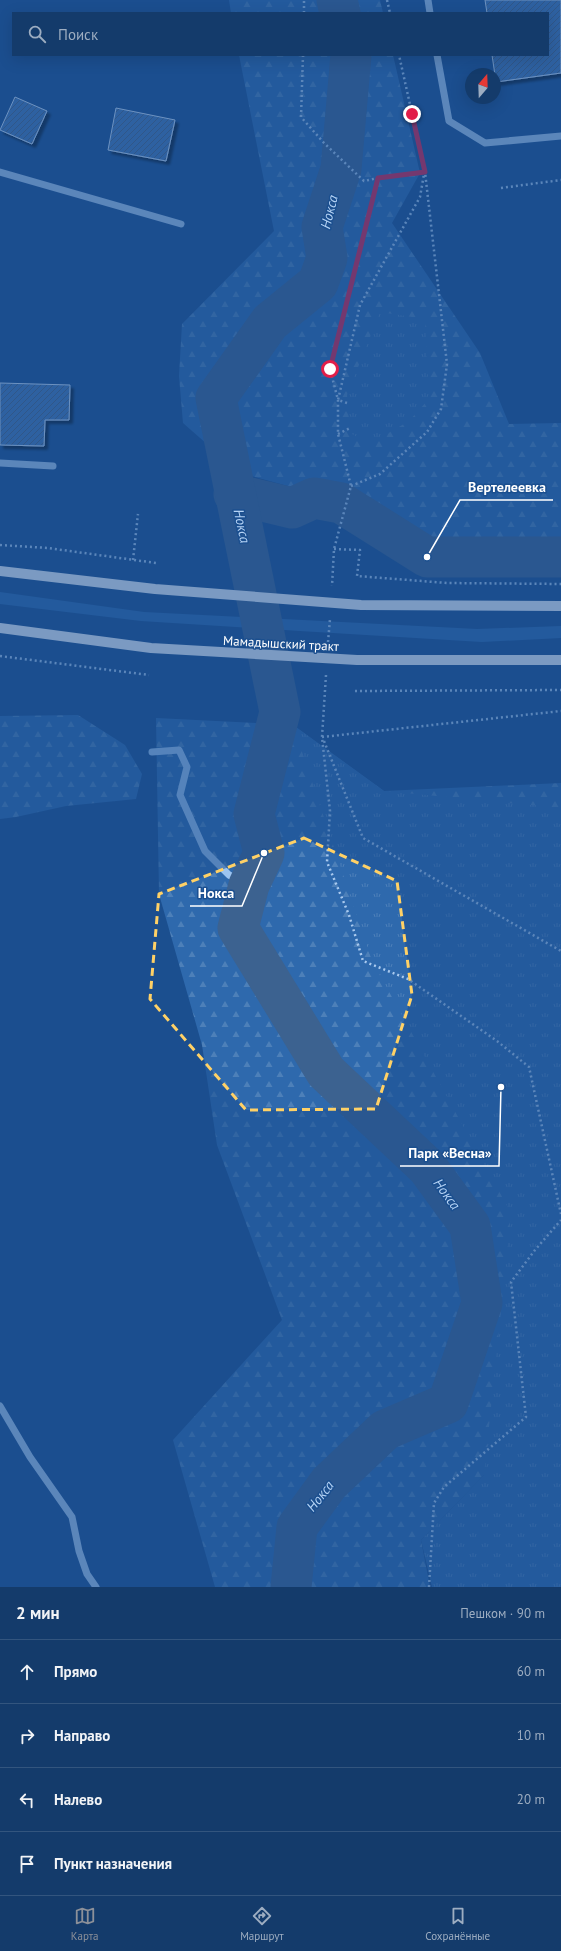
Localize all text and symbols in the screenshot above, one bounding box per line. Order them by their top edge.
search box [12,12,549,56]
icon: search [26,23,48,45]
text: Поиск [58,25,98,44]
north arrow [465,68,501,104]
route end [403,105,421,123]
water label: Нокса [316,193,342,231]
route start [321,360,339,378]
callout: Вертелеевка [460,474,553,500]
text: Вертелеевка [468,478,546,496]
water label: Нокса [230,507,254,545]
street label: Мамадышский тракт [222,632,340,655]
callout: Нокса [190,880,242,906]
text: Нокса [198,884,234,902]
callout: Парк «Весна» [400,1140,499,1166]
text: Парк «Весна» [408,1144,492,1162]
water label: Нокса [430,1175,464,1213]
water label: Нокса [302,1477,338,1515]
text: 2 мин [16,1602,60,1624]
text: Пешком · 90 m [460,1605,545,1622]
icon: ahead [16,1661,38,1683]
text: Прямо [54,1662,97,1681]
text: 60 m [517,1663,545,1680]
icon: right [16,1725,38,1747]
text: Направо [54,1726,110,1745]
text: 10 m [517,1727,545,1744]
icon: left [16,1789,38,1811]
text: Налево [54,1790,102,1809]
text: 20 m [517,1791,545,1808]
icon: arrive [16,1853,38,1875]
text: Пункт назначения [54,1854,172,1873]
tab: Карта [71,1905,99,1943]
tab: Маршрут [240,1905,284,1943]
tab: Сохранённые [425,1905,490,1943]

